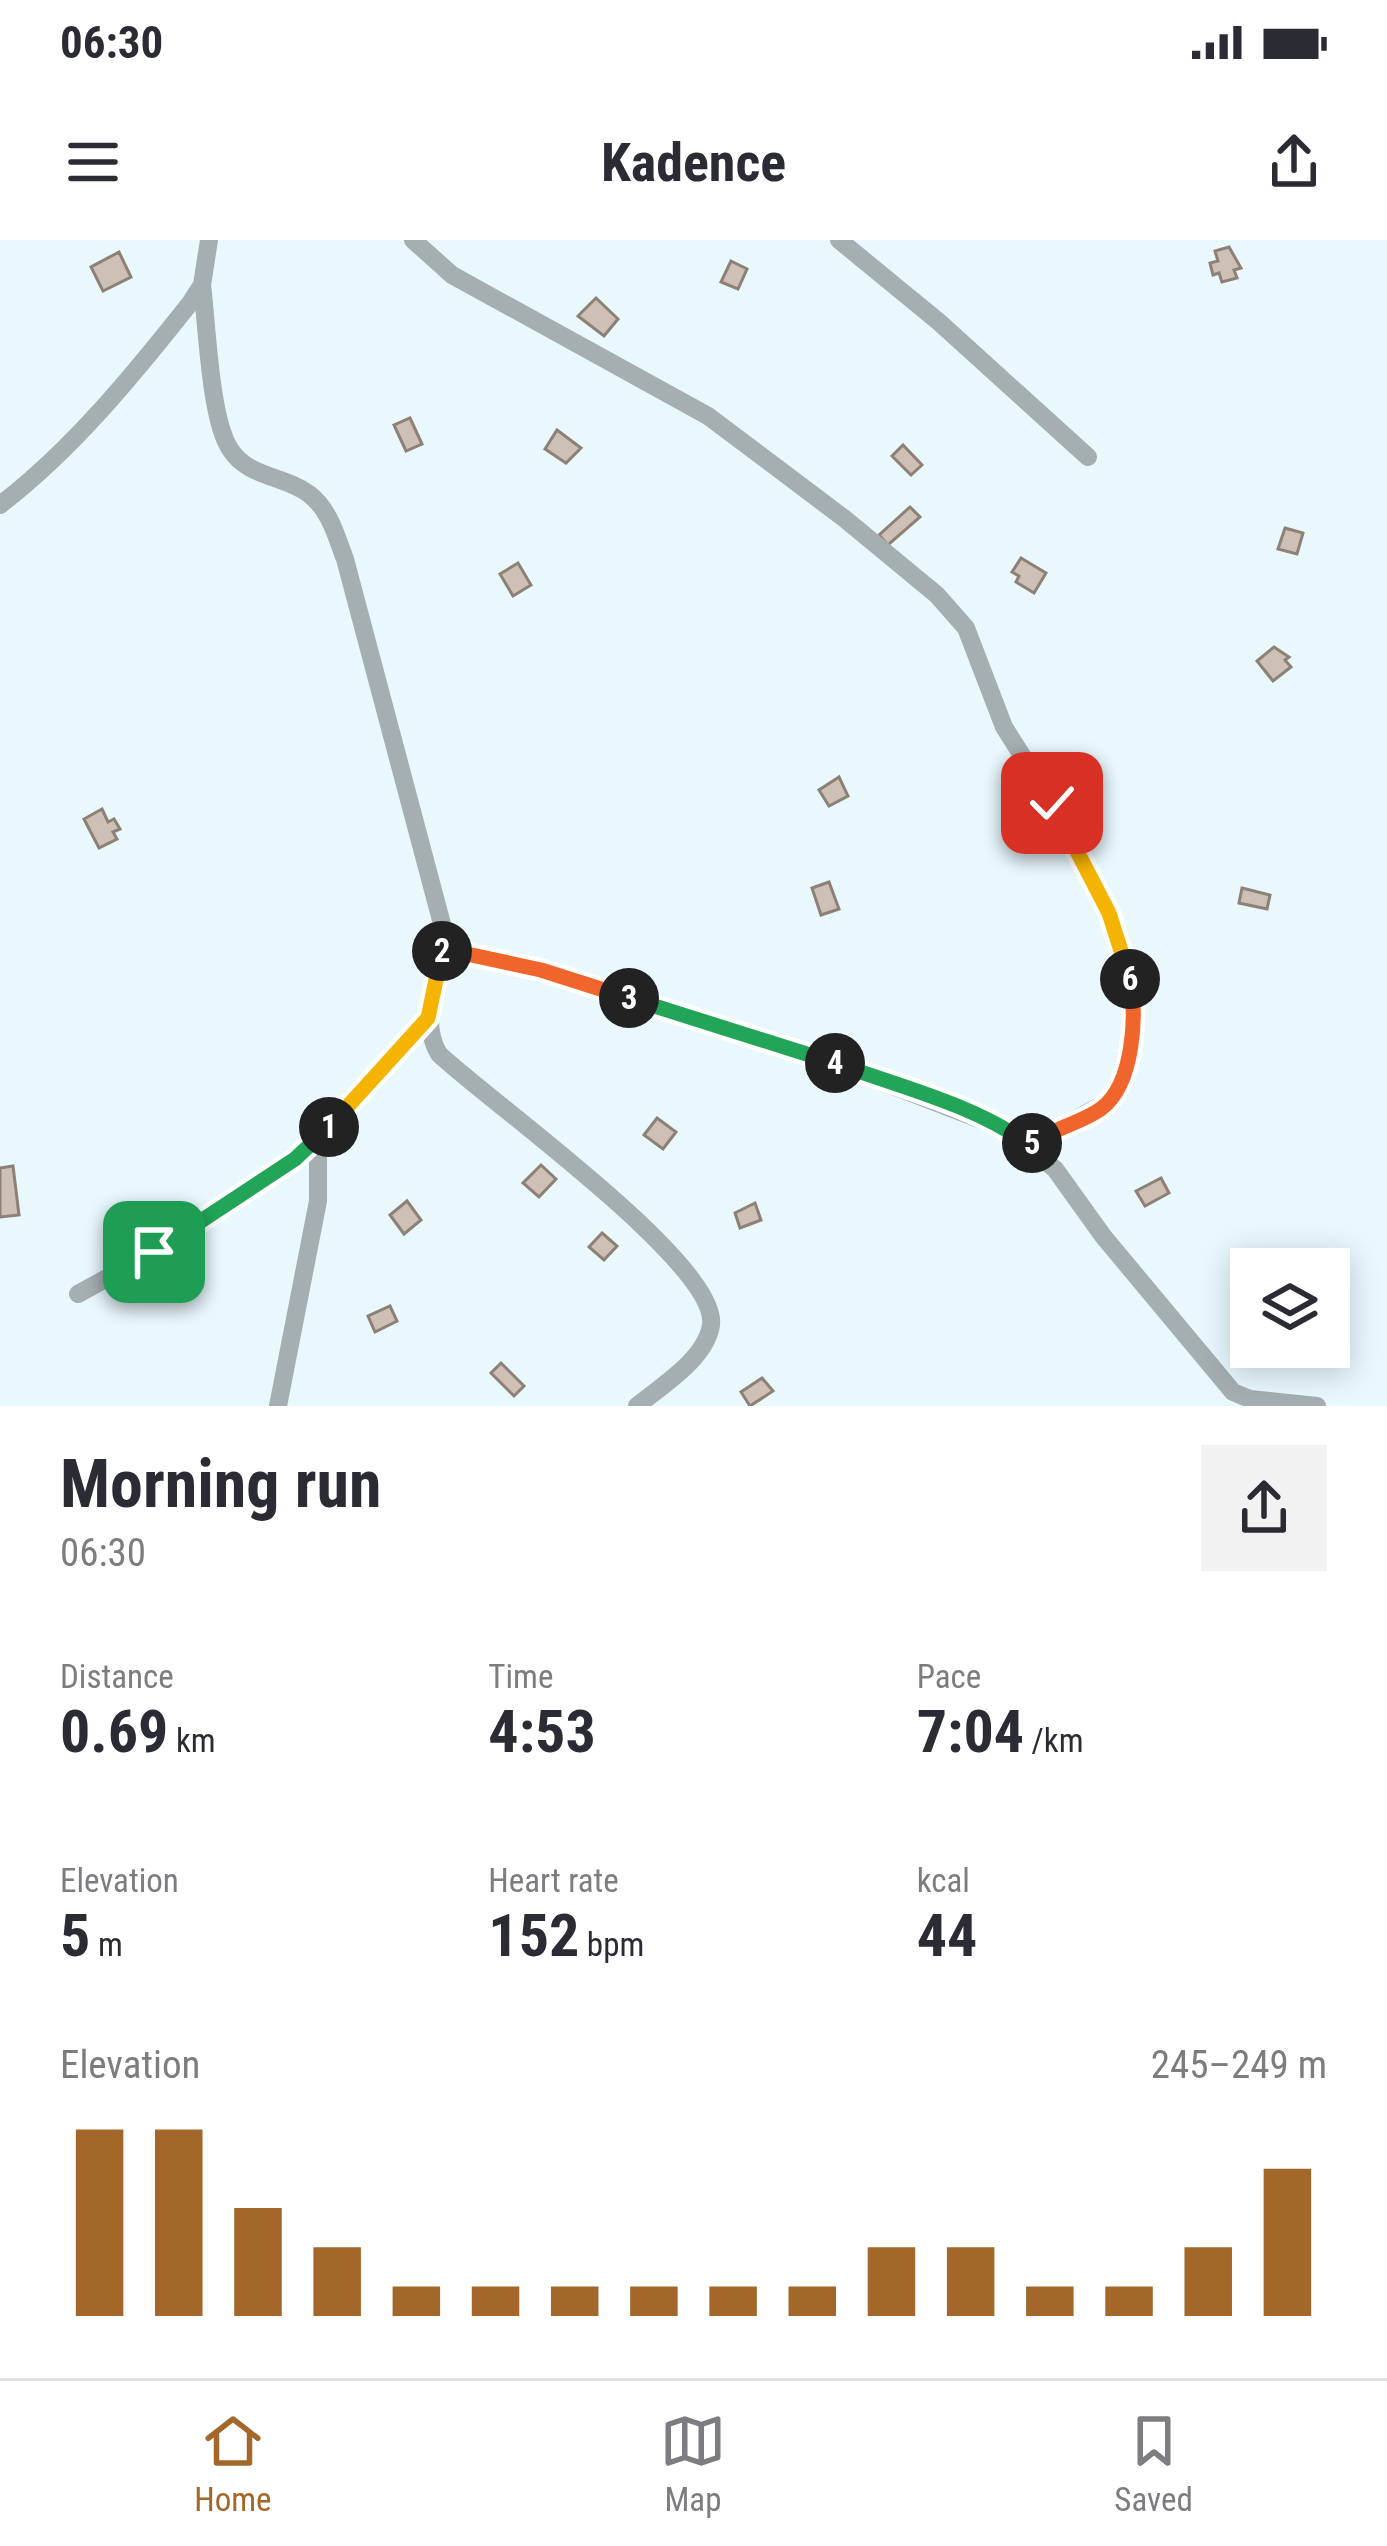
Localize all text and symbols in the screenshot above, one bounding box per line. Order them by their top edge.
text: 06:30 [60,16,163,69]
icon: menu [60,129,126,195]
icon: share [1261,129,1327,195]
text: Kadence [601,131,786,194]
pin [1001,752,1103,854]
icon: check [1019,770,1085,836]
pin: 2 [412,921,472,981]
text: 2 [434,931,450,970]
pin: 6 [1100,949,1160,1009]
text: 6 [1122,959,1138,998]
pin: 3 [599,968,659,1028]
text: 3 [621,978,637,1017]
pin: 4 [805,1033,865,1093]
text: 4 [827,1043,843,1082]
pin: 1 [299,1097,359,1157]
text: 1 [321,1107,337,1146]
pin: 5 [1002,1113,1062,1173]
text: 5 [1024,1123,1040,1162]
pin [103,1201,205,1303]
icon: arrive [121,1219,187,1285]
map controls [1230,1248,1350,1368]
button: layers [1230,1248,1350,1368]
button: share [1201,1445,1327,1571]
text: Morning run [60,1446,382,1523]
text: 06:30 [60,1530,146,1576]
text: Distance [60,1657,174,1696]
text: Time [488,1657,553,1696]
text: Pace [917,1657,981,1696]
text: 0.69 [60,1696,168,1767]
text: 4:53 [488,1696,596,1767]
text: 7:04 [917,1696,1024,1767]
text: km [168,1721,216,1760]
text: /km [1024,1721,1084,1760]
text: Elevation [60,1861,179,1900]
text: Heart rate [488,1861,619,1900]
text: kcal [917,1861,970,1900]
text: 5 [60,1900,90,1971]
text: 152 [488,1900,579,1971]
text: 44 [917,1900,977,1971]
text: m [90,1925,123,1964]
text: bpm [579,1925,644,1964]
text: Elevation [60,2042,200,2088]
text: 245–249 m [1151,2042,1327,2088]
tab: Home [194,2408,272,2519]
tab: Map [660,2408,726,2519]
tab: Saved [1114,2408,1193,2519]

